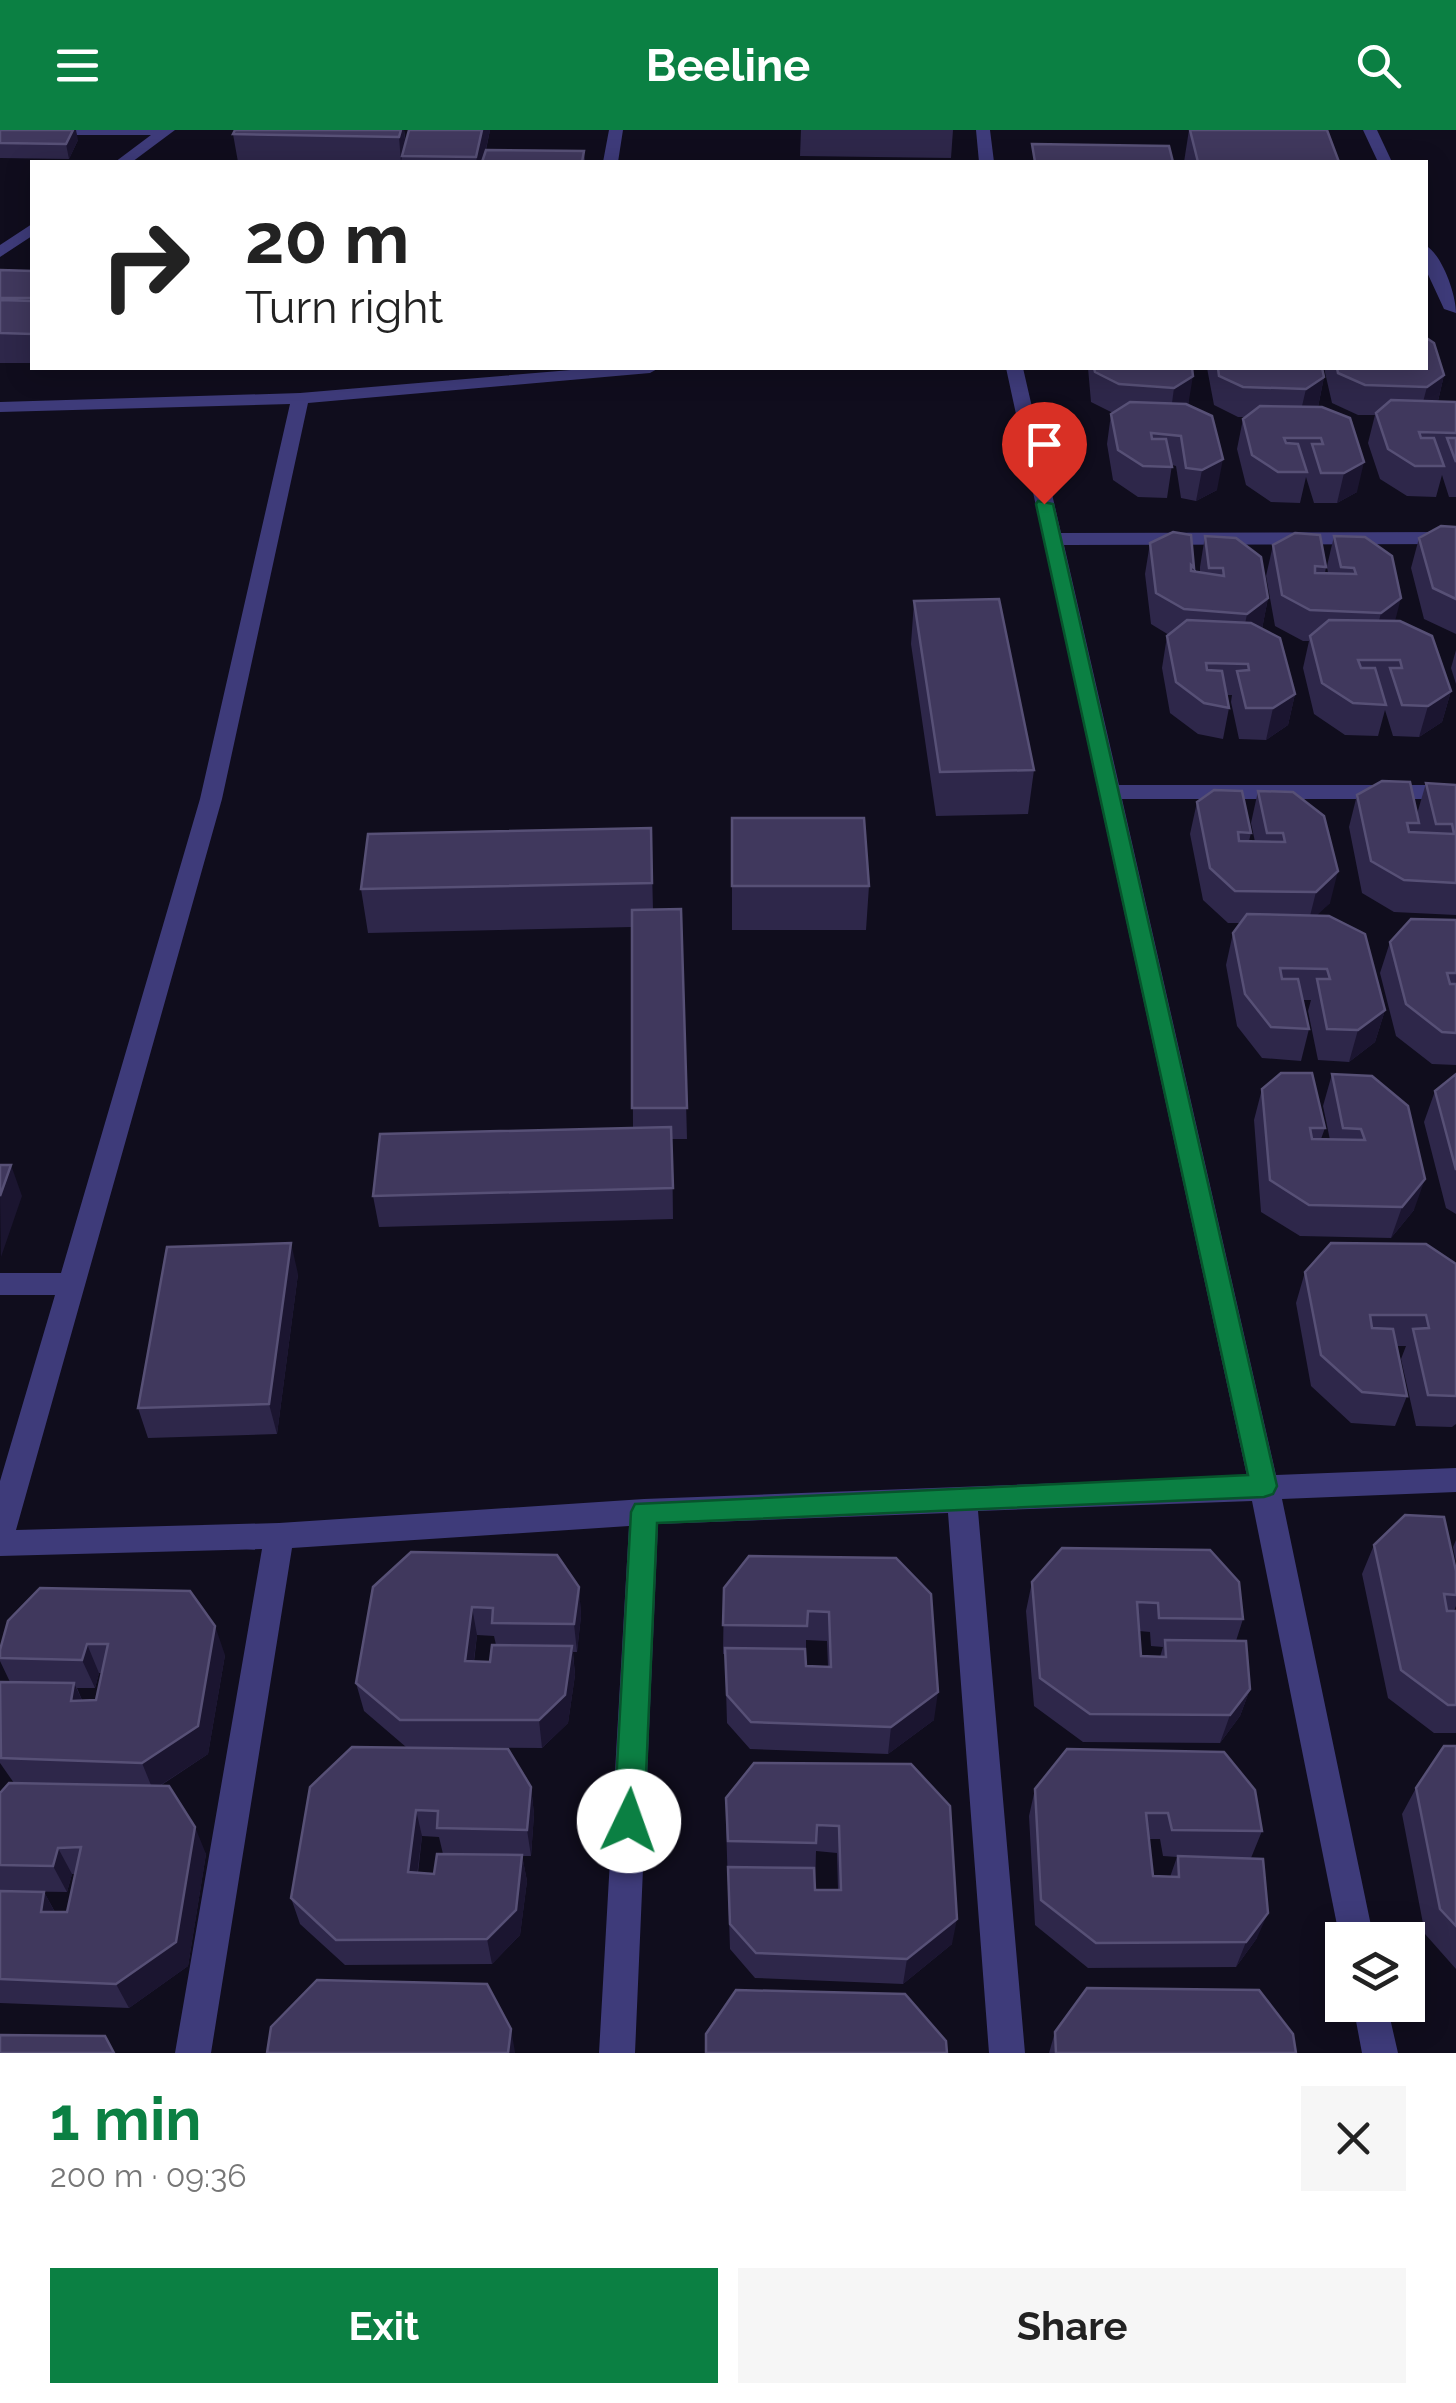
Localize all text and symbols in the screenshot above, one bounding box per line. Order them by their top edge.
icon: menu [50,38,105,93]
icon: search [1351,38,1406,93]
text: Beeline [646,39,810,92]
text: 20 m [245,197,409,279]
icon: right [80,200,210,330]
text: Turn right [245,281,443,334]
pin [1002,402,1087,505]
icon: arrive [1017,417,1072,472]
position arrow [577,1769,681,1873]
map controls [1325,1922,1425,2022]
button: layers [1325,1922,1425,2022]
text: 1 min [50,2084,201,2154]
button: close [1301,2086,1406,2191]
text: 200 m · 09:36 [50,2157,247,2194]
button: Exit [50,2268,718,2383]
button: Share [738,2268,1406,2383]

